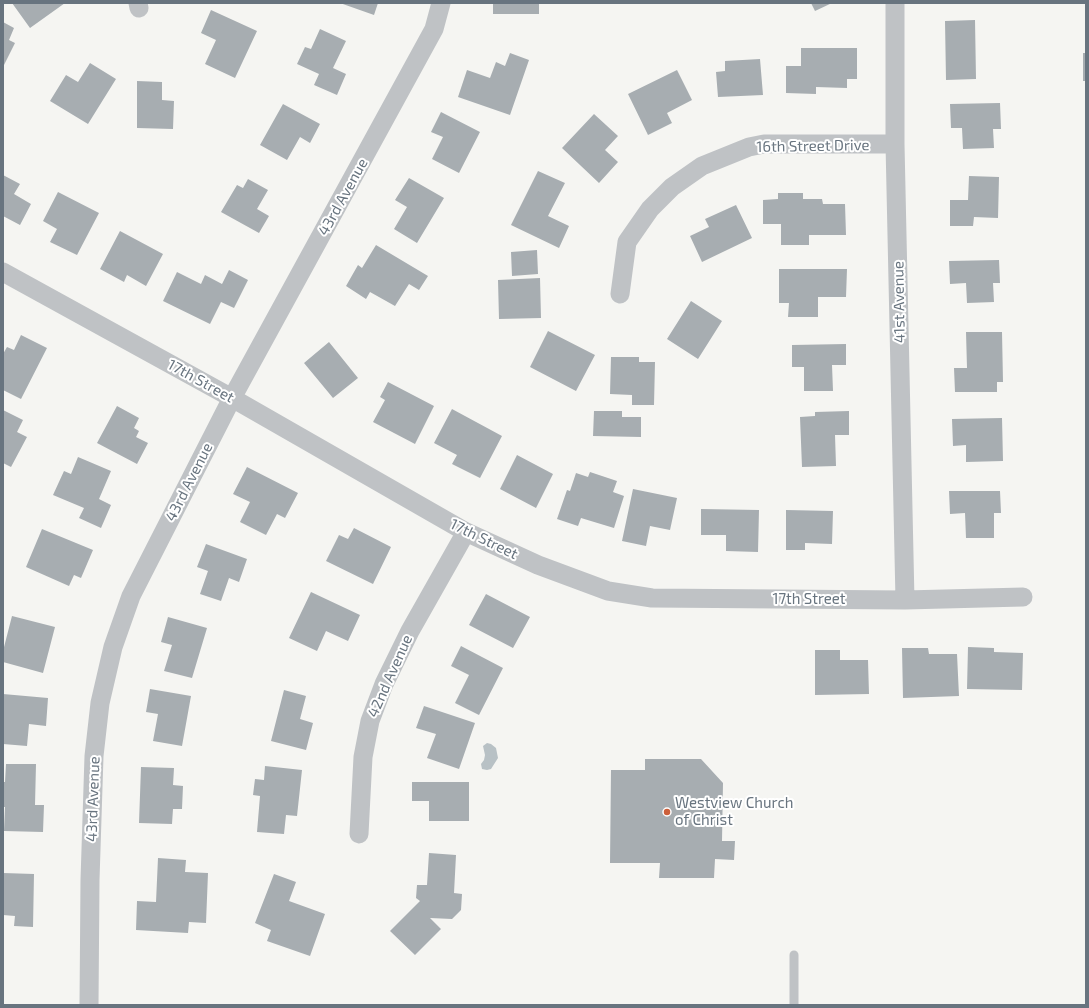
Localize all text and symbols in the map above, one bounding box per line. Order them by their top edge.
street label: 16th Street Drive [756,136,870,156]
street label: 43rd Avenue [314,155,372,239]
street label: 41st Avenue [889,261,909,343]
street label: 17th Street [165,355,237,407]
street label: 43rd Avenue [162,440,216,524]
street label: 17th Street [447,515,521,563]
street label: 17th Street [772,590,846,608]
street label: 42nd Avenue [364,632,416,720]
street label: 43rd Avenue [83,756,103,842]
place label: Westview Church of Christ [675,794,793,829]
marker: Westview Church of Christ [662,807,672,817]

